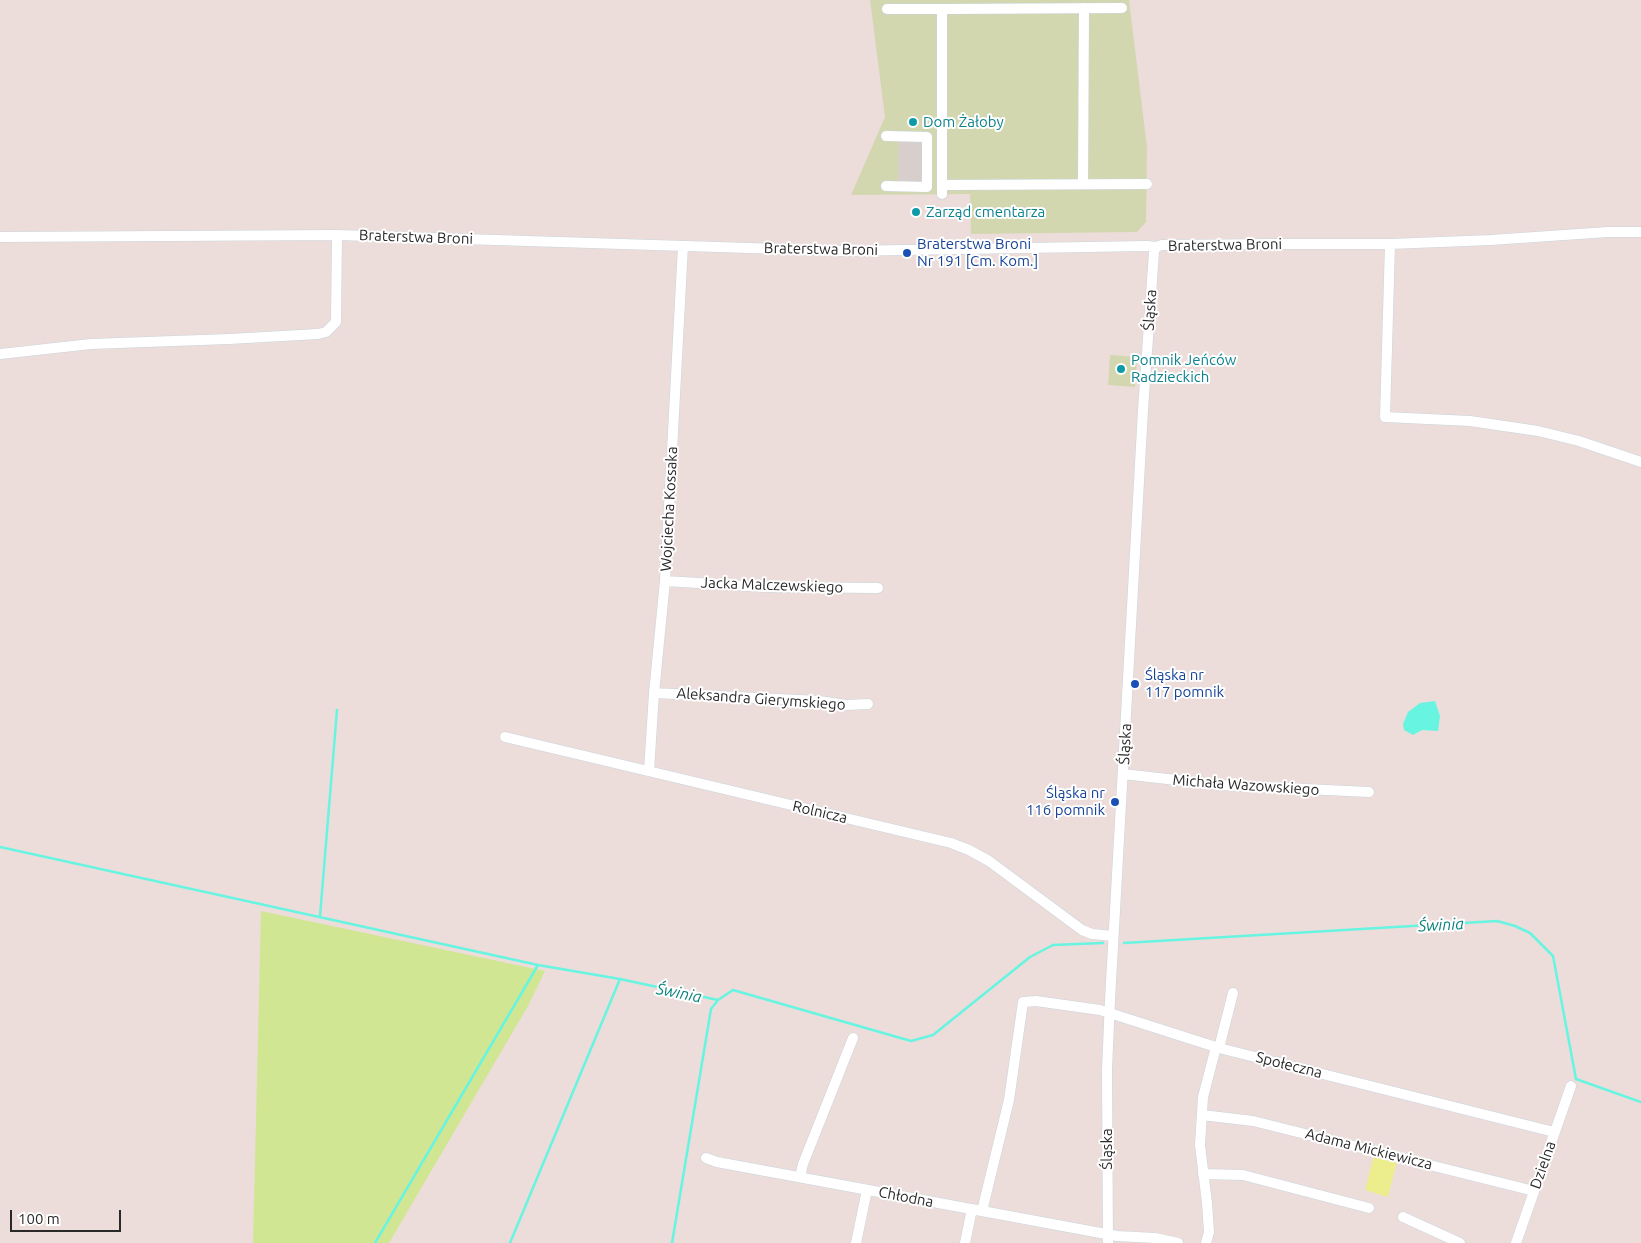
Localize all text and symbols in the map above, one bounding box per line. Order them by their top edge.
place label: Dom Żałoby [923,113,1004,131]
marker: Dom Żałoby [907,116,919,128]
place label: Zarząd cmentarza [926,203,1045,221]
marker: Zarząd cmentarza [910,206,922,218]
street label: Braterstwa Broni [359,226,473,248]
place label: Braterstwa Broni Nr 191 [Cm. Kom.] [917,235,1038,270]
street label: Braterstwa Broni [1168,235,1282,255]
street label: Braterstwa Broni [764,239,878,259]
marker: Braterstwa Broni Nr 191 [Cm. Kom.] [901,247,913,259]
street label: Śląska [1140,289,1160,331]
place label: Pomnik Jeńców Radzieckich [1131,351,1236,386]
marker: Pomnik Jeńców Radzieckich [1115,363,1127,375]
street label: Wojciecha Kossaka [657,446,681,572]
street label: Jacka Malczewskiego [700,574,844,596]
place label: Śląska nr 117 pomnik [1145,666,1224,701]
marker: Śląska nr 117 pomnik [1129,678,1141,690]
street label: Aleksandra Gierymskiego [676,684,846,714]
street label: Śląska [1115,723,1135,765]
street label: Michała Wazowskiego [1172,771,1320,799]
place label: Śląska nr 116 pomnik [1026,784,1105,819]
marker: Śląska nr 116 pomnik [1109,796,1121,808]
street label: Rolnicza [791,797,849,827]
water label: Świnia [1418,914,1464,936]
water label: Świnia [655,979,703,1007]
street label: Społeczna [1254,1048,1324,1082]
street label: Adama Mickiewicza [1304,1125,1434,1173]
street label: Śląska [1098,1128,1116,1170]
street label: Dzielna [1526,1139,1560,1191]
street label: Chłodna [877,1183,935,1211]
scale bar [12,1200,124,1232]
text: 100 m [18,1210,60,1227]

